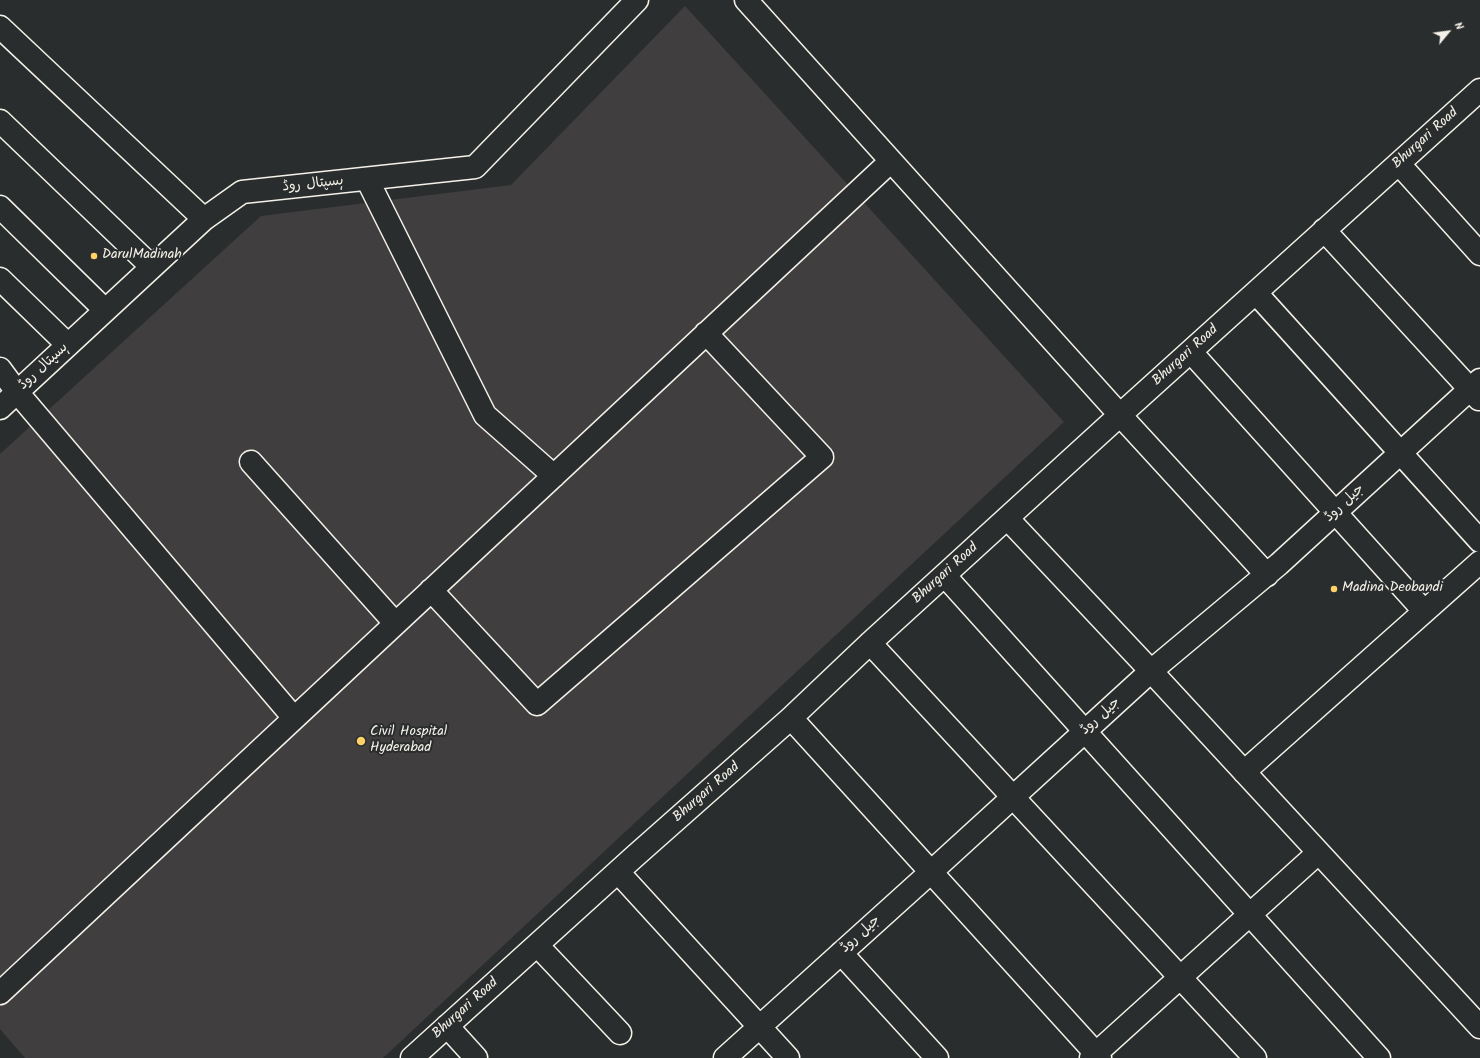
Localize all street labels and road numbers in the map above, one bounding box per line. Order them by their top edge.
street label: Bhurgari Road [1390,105,1462,173]
street label: ہسپتال روڈ [282,173,344,197]
street label: Bhurgari Road [1150,322,1222,390]
street label: ہسپتال روڈ [16,340,72,394]
street label: جیل روڈ [1322,481,1368,527]
street label: Bhurgari Road [910,540,982,608]
street label: جیل روڈ [1078,695,1124,739]
street label: Bhurgari Road [670,760,744,826]
street label: جیل روڈ [838,913,884,957]
street label: Bhurgari Road [430,975,502,1043]

